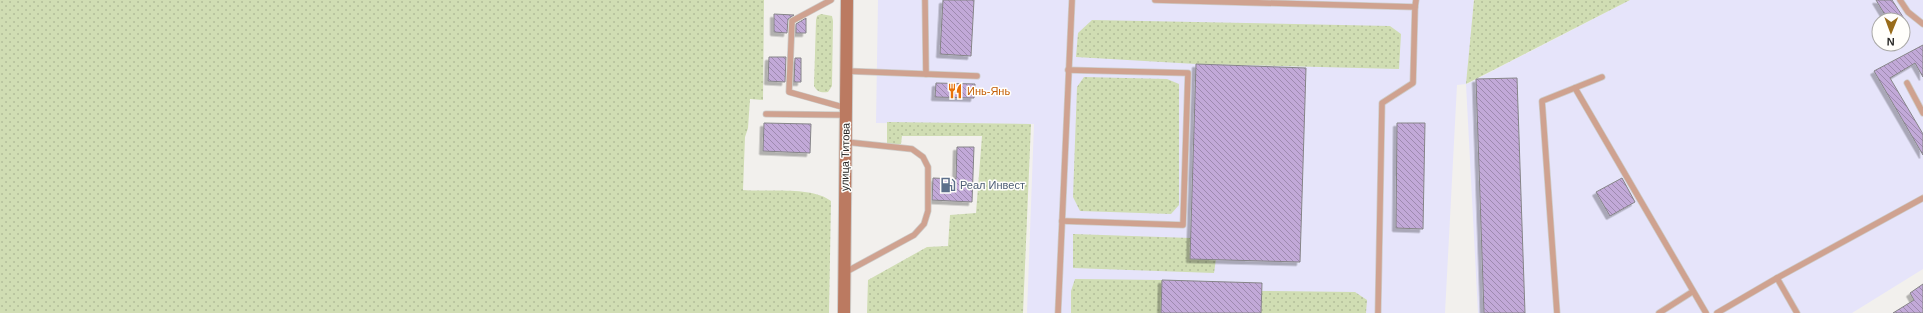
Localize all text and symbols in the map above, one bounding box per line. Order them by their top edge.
north arrow [1871,12,1911,52]
text: N [1887,36,1895,48]
restaurant icon: Инь-Янь [946,82,964,100]
place label: Инь-Янь [967,85,1010,97]
street label: улица Титова [838,122,852,191]
fuel station icon: Реал Инвест [939,176,957,194]
place label: Реал Инвест [960,179,1025,191]

